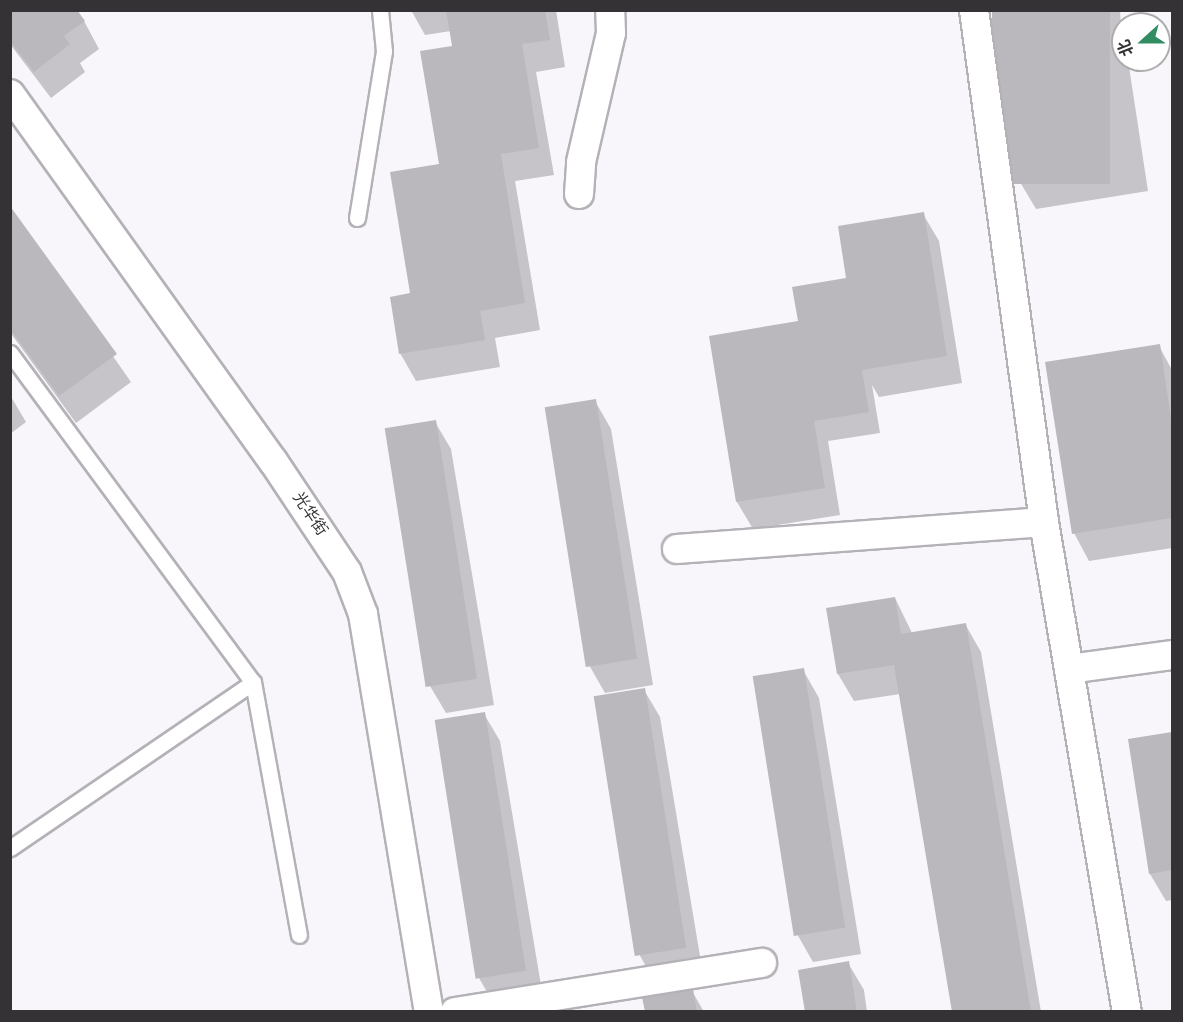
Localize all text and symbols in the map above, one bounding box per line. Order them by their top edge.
north arrow [1111,12,1171,72]
text: 北 [1114,37,1137,59]
street label: 光华街 [289,489,331,539]

